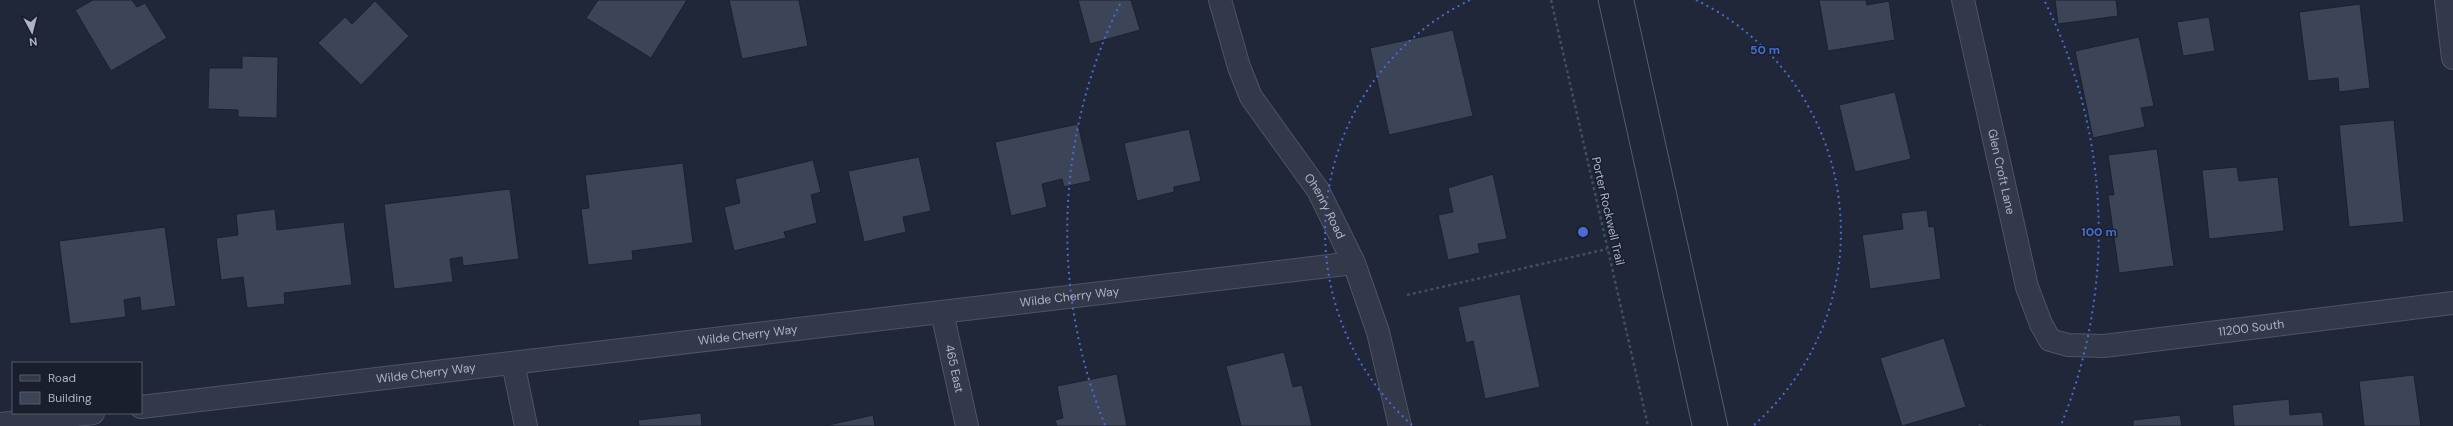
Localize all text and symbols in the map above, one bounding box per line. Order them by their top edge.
north arrow [12,12,52,52]
text: N [28,34,38,49]
text: 50 m [1750,42,1780,58]
street label: Glen Croft Lane [1984,127,2019,216]
street label: Porter Rockwell Trail [1588,155,1628,267]
street label: Ohenry Road [1301,170,1349,242]
text: 100 m [2081,224,2117,240]
centre of rings [1576,225,1590,239]
street label: Wilde Cherry Way [1019,283,1120,311]
street label: 11200 South [2217,316,2285,340]
street label: Wilde Cherry Way [697,321,799,349]
street label: 465 East [941,343,968,395]
street label: Wilde Cherry Way [375,359,477,387]
legend [12,362,142,414]
text: Road [48,370,76,386]
text: Building [48,390,92,406]

